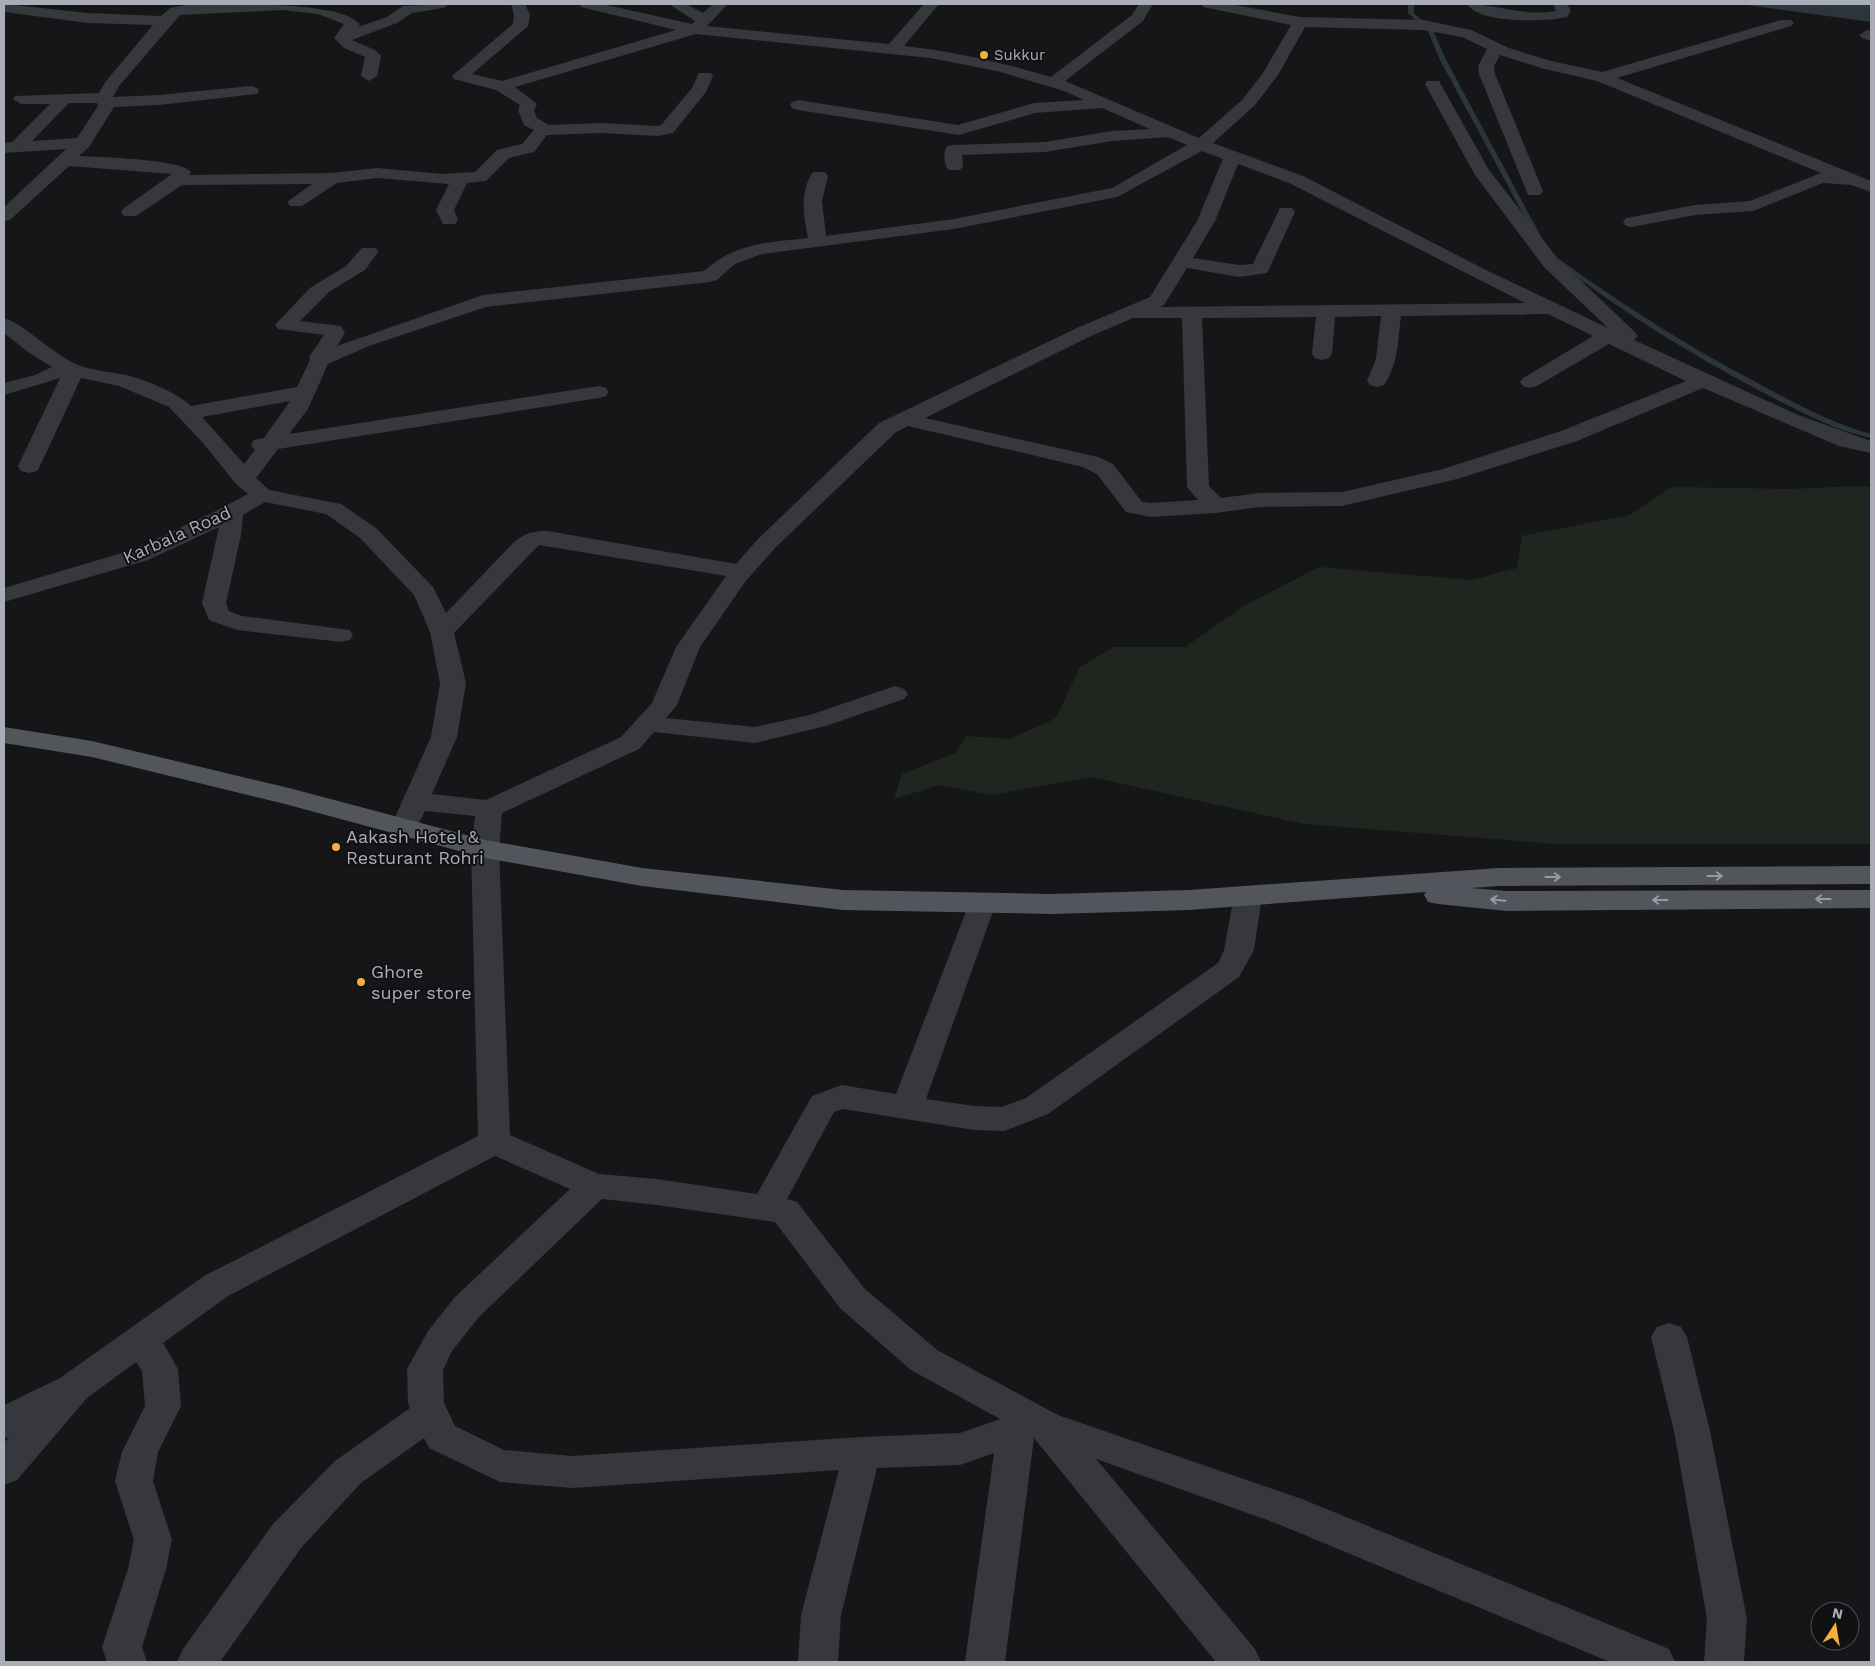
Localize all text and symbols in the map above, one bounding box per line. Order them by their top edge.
place label: Sukkur [994,46,1045,64]
marker: Sukkur [978,49,990,61]
street label: Karbala Road [120,501,234,568]
place label: Aakash Hotel & Resturant Rohri [346,826,484,868]
marker: Aakash Hotel & Resturant Rohri [330,841,342,853]
one-way arrow [1707,871,1723,881]
one-way arrow [1544,872,1561,882]
one-way arrow [1815,894,1831,904]
one-way arrow [1490,895,1506,905]
one-way arrow [1652,895,1668,905]
place label: Ghore super store [371,961,472,1003]
marker: Ghore super store [355,976,367,988]
north arrow [1810,1601,1860,1651]
text: N [1831,1604,1844,1622]

